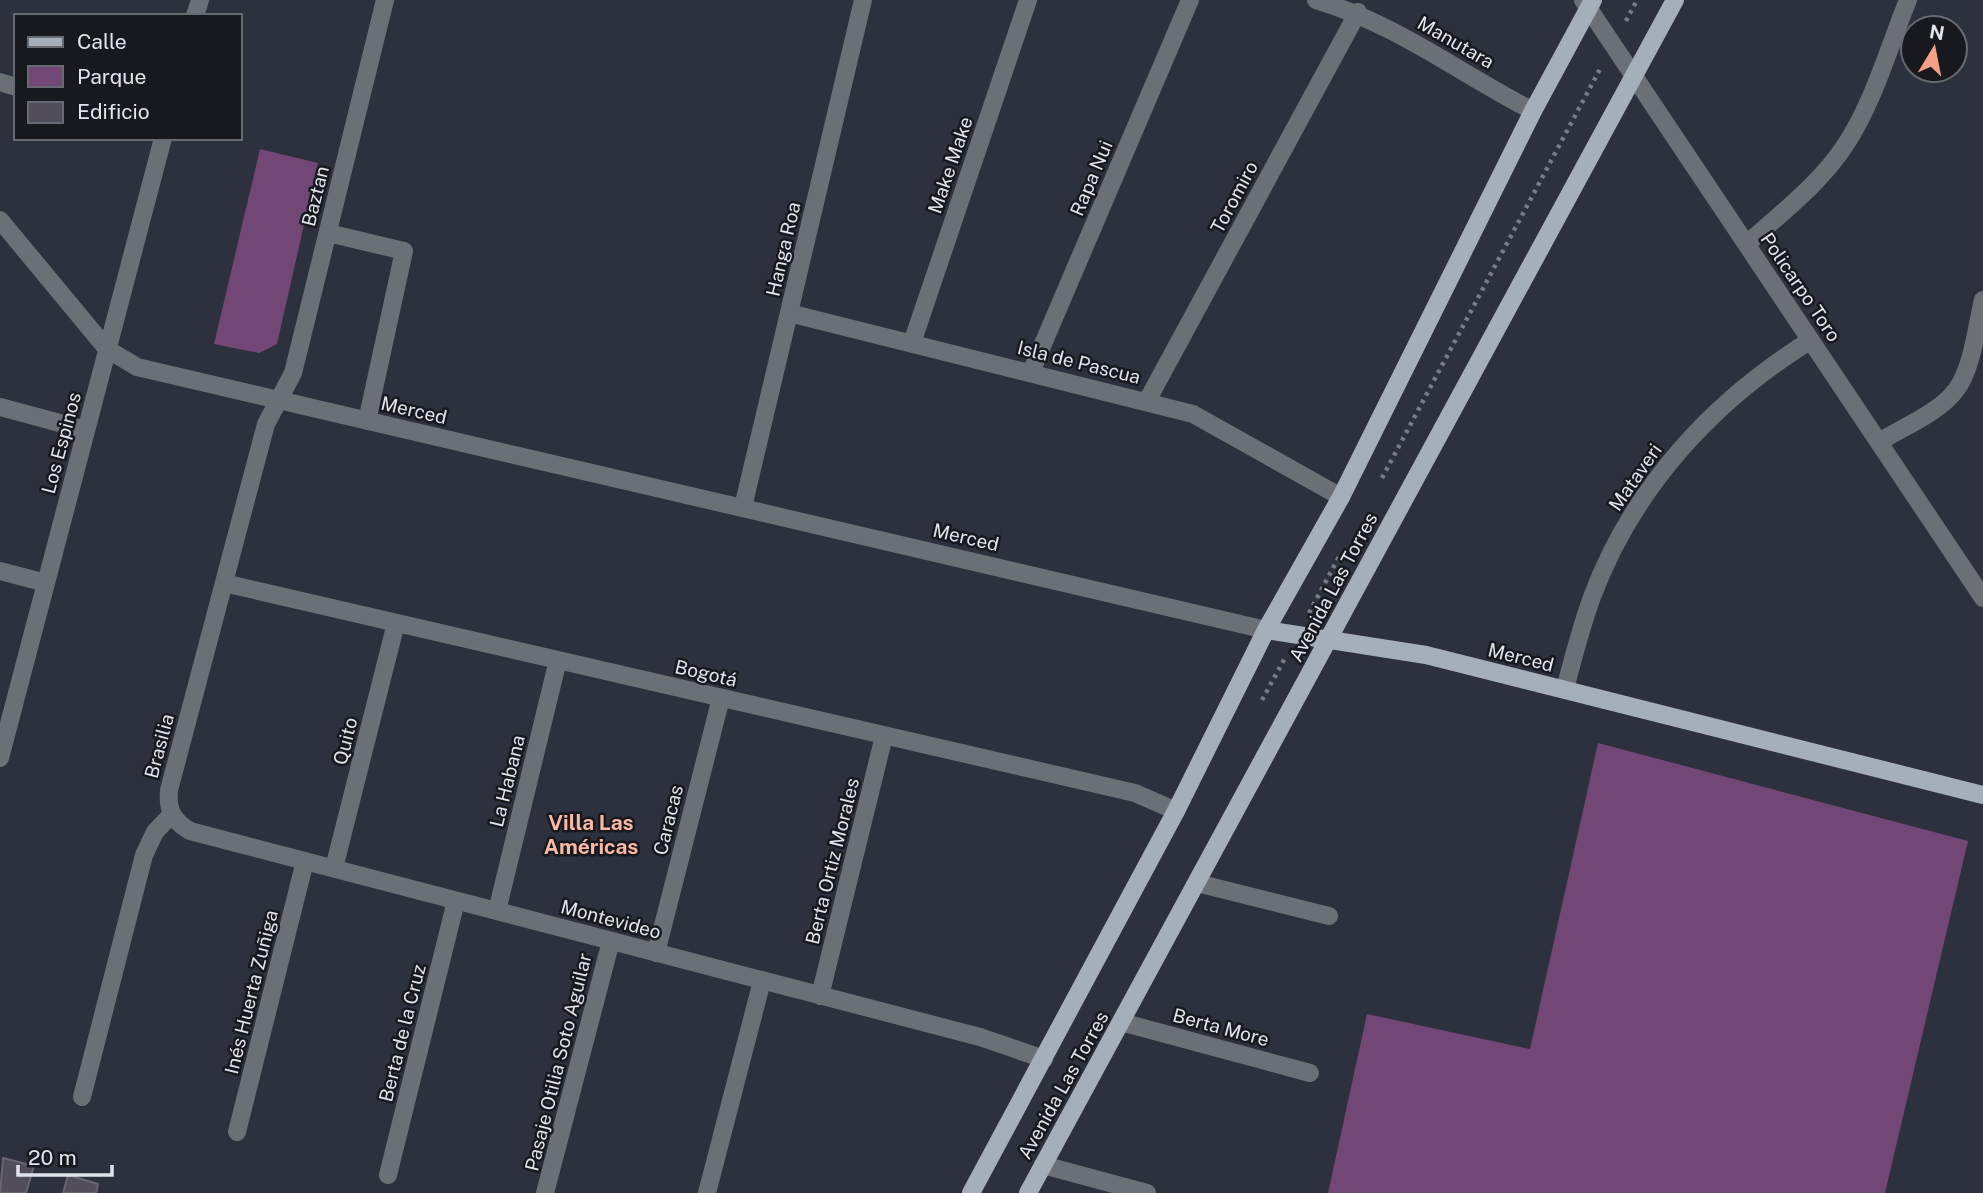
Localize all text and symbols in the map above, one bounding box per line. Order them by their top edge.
street label: Manutara [1414,11,1498,73]
legend [14,14,242,140]
north arrow [1899,14,1969,84]
text: N [1928,20,1946,44]
text: Calle [77,29,127,54]
text: Parque [77,64,146,89]
text: Edificio [77,99,150,124]
street label: Make Make [923,114,977,216]
street label: Rapa Nui [1065,137,1117,219]
street label: Toromiro [1206,157,1262,237]
street label: Baztan [297,164,333,228]
street label: Hanga Roa [761,200,805,298]
street label: Policarpo Toro [1757,228,1845,346]
street label: Isla de Pascua [1015,336,1143,388]
street label: Los Espinos [37,390,85,496]
street label: Merced [379,392,449,428]
street label: Mataveri [1604,439,1666,515]
street label: Avenida Las Torres [1284,509,1382,665]
street label: Merced [931,519,1001,555]
street label: Merced [1486,638,1556,676]
street label: Bogotá [673,655,739,691]
street label: Brasilia [140,711,178,781]
street label: Quito [329,715,361,767]
street label: La Habana [485,733,529,829]
street label: Berta Ortiz Morales [801,776,863,946]
street label: Caracas [649,783,687,857]
district label: Villa Las Américas [544,810,638,859]
street label: Montevideo [558,895,664,943]
street label: Inés Huerta Zuñiga [220,908,282,1076]
street label: Pasaje Otilia Soto Aguilar [520,951,596,1173]
street label: Berta de la Cruz [374,962,430,1104]
street label: Berta More [1171,1004,1271,1050]
street label: Avenida Las Torres [1013,1007,1113,1163]
scale bar [18,1134,112,1178]
text: 20 m [28,1145,77,1170]

